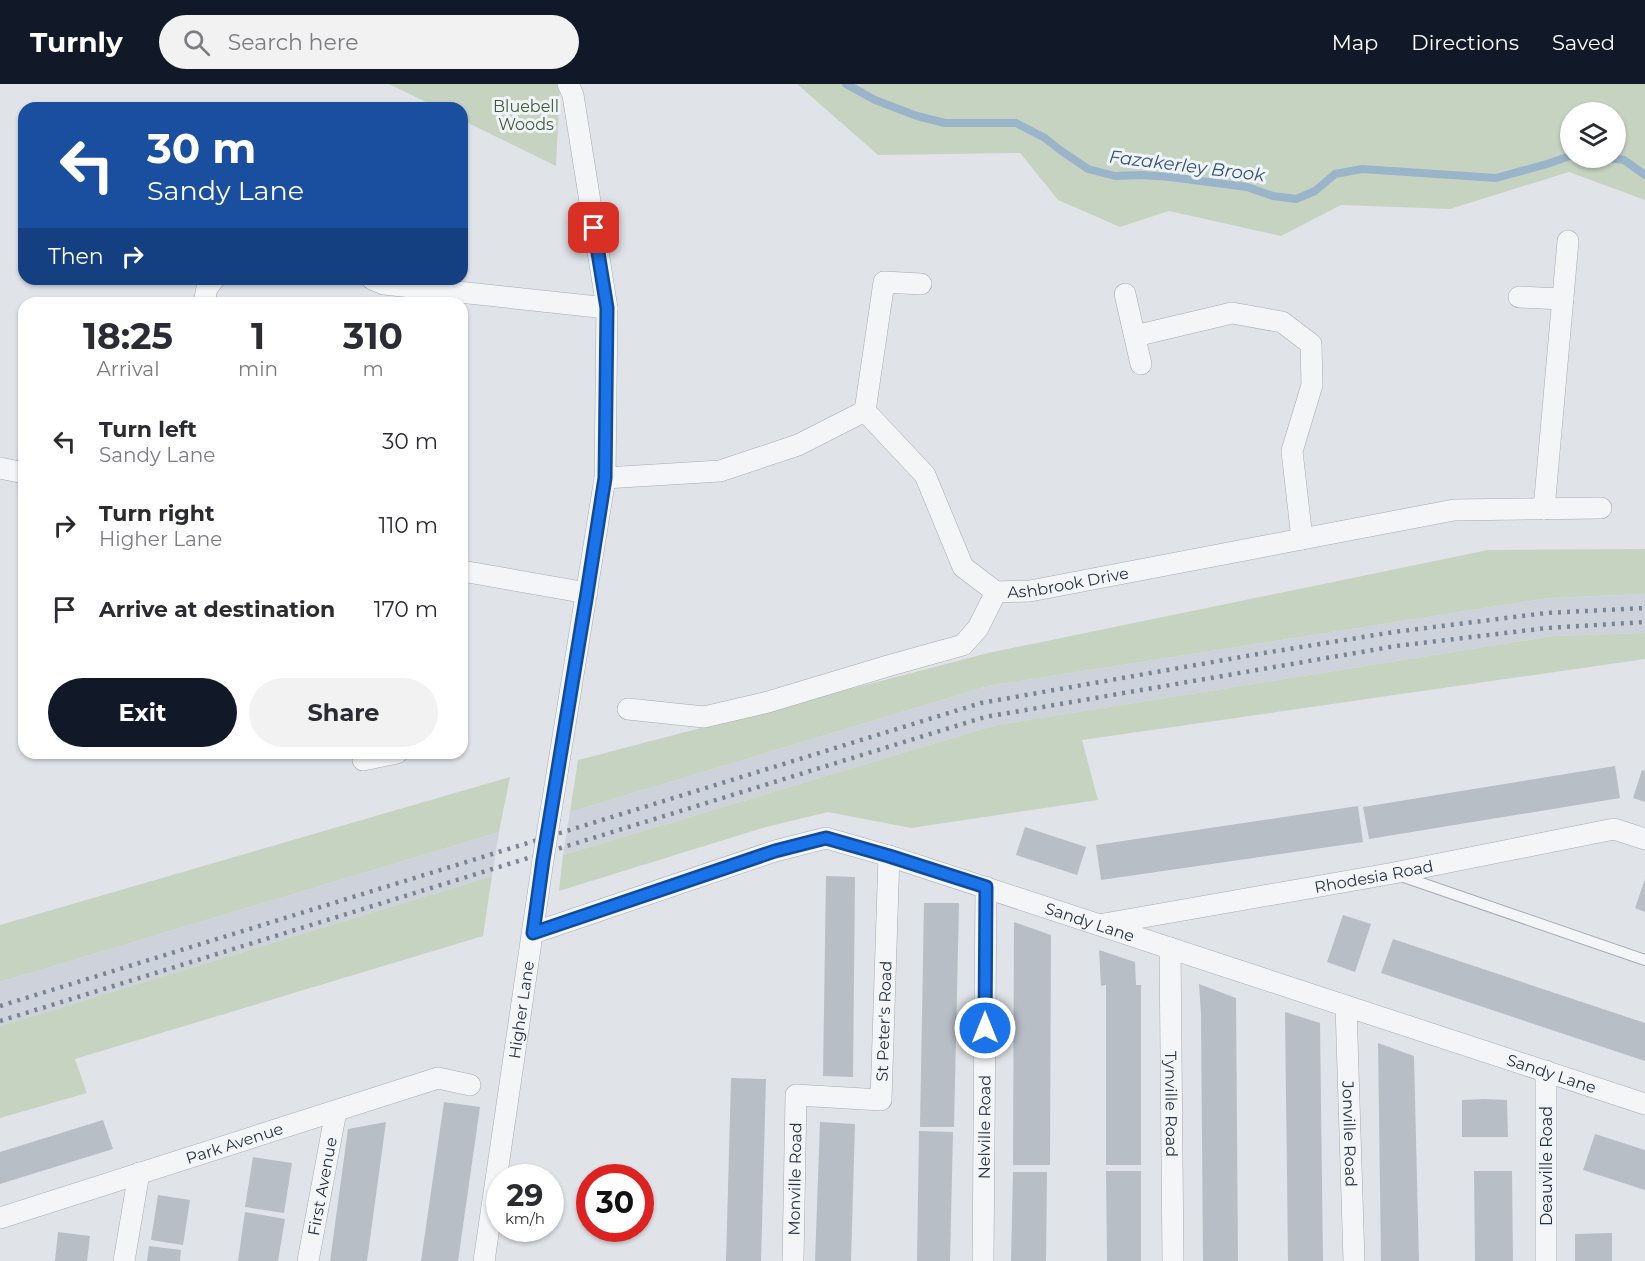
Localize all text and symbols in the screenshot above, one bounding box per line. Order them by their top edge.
search box [159,15,579,69]
text: Turnly [30,25,123,59]
icon: search [180,26,213,59]
text: Search here [228,29,359,56]
text: Map [1332,30,1378,55]
text: Directions [1411,30,1519,55]
text: Saved [1552,30,1615,55]
park label: Bluebell Woods [493,97,559,134]
map controls [1560,102,1626,168]
button: layers [1560,102,1626,168]
text: 30 m [147,122,256,174]
icon: left [48,126,126,204]
water label: Fazakerley Brook [1108,146,1267,187]
text: Sandy Lane [147,174,304,207]
pin [568,202,619,253]
icon: arrive [577,211,610,244]
icon: right [116,240,149,273]
text: Then [48,243,104,270]
text: 18:25 [83,314,173,358]
text: 1 [251,314,265,358]
text: 310 [343,314,403,358]
text: Arrival [96,357,160,381]
text: min [238,357,278,381]
text: m [362,357,384,381]
text: Turn left [99,416,197,443]
icon: left [48,425,81,458]
text: 30 m [382,428,438,455]
text: Sandy Lane [99,443,215,467]
text: Turn right [99,500,214,527]
icon: right [48,509,81,542]
text: 110 m [378,512,438,539]
text: Higher Lane [99,527,222,551]
street label: Ashbrook Drive [1007,563,1130,602]
icon: arrive [48,593,81,626]
text: Arrive at destination [99,596,335,623]
text: 170 m [374,596,438,623]
button: Exit [48,678,237,747]
button: Share [249,678,438,747]
street label: Rhodesia Road [1313,856,1435,897]
street label: Sandy Lane [1042,899,1137,946]
street label: Higher Lane [505,960,538,1060]
street label: St Peter's Road [873,960,896,1082]
position arrow [953,996,1017,1060]
street label: Sandy Lane [1504,1050,1599,1097]
street label: Tynville Road [1161,1051,1181,1157]
street label: Nelville Road [975,1075,994,1179]
street label: Jonville Road [1338,1080,1361,1187]
street label: Deauville Road [1537,1106,1556,1226]
street label: Park Avenue [183,1119,286,1168]
street label: Monville Road [784,1122,806,1236]
street label: First Avenue [304,1136,341,1237]
speed limit sign: 30 [576,1164,654,1242]
text: 29 [507,1177,543,1214]
text: km/h [505,1209,545,1228]

